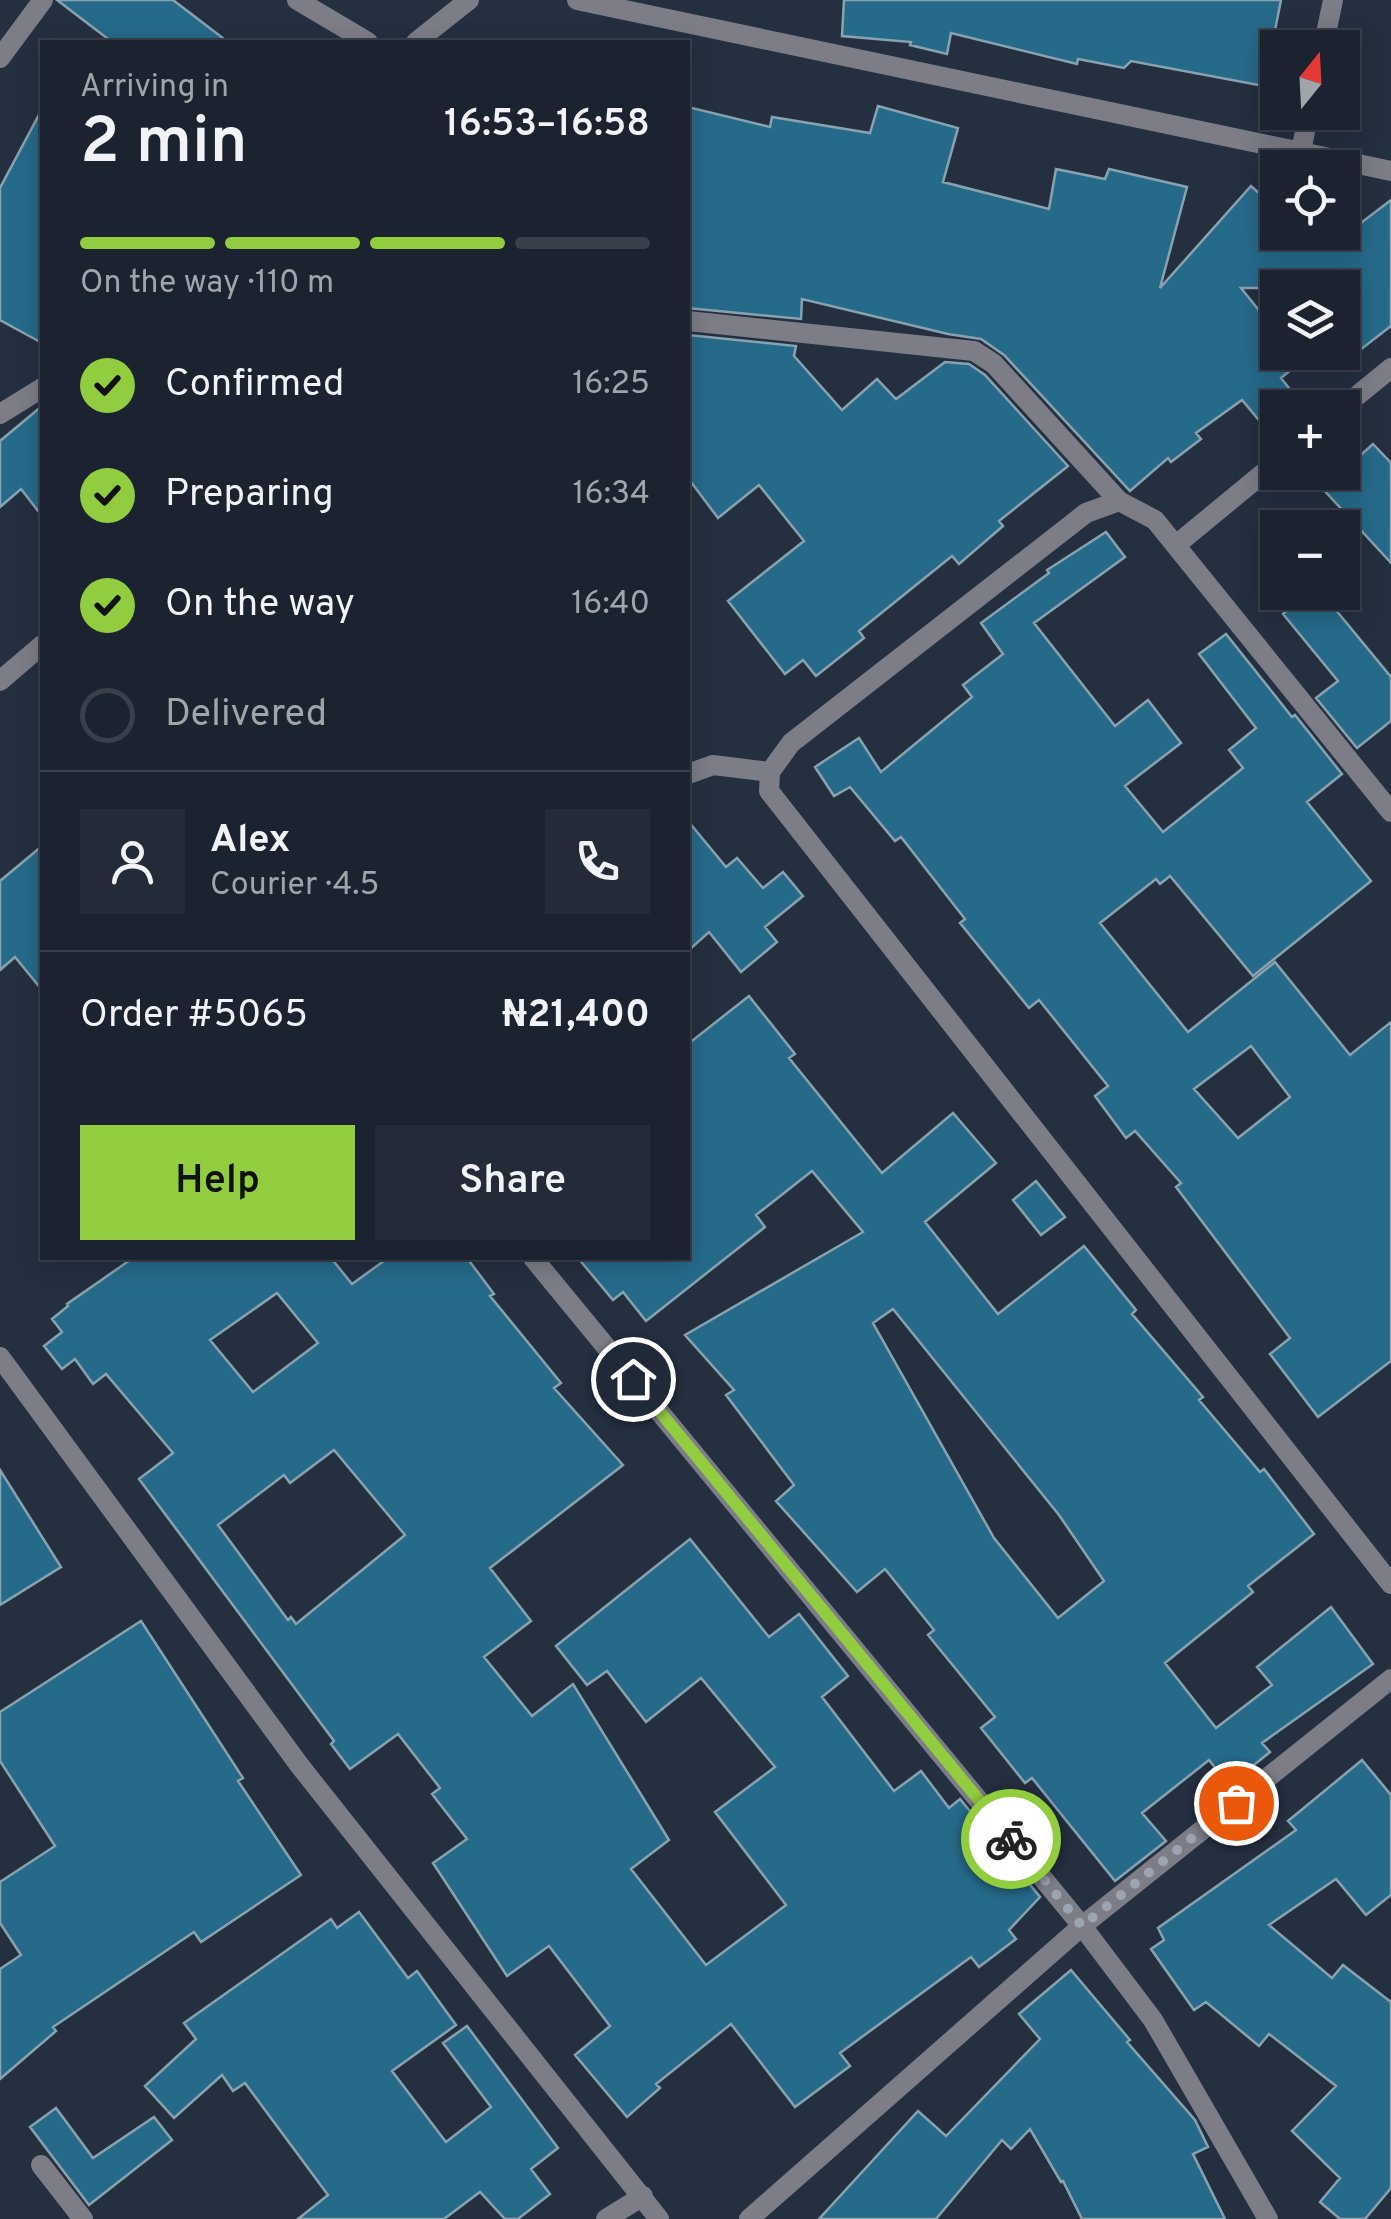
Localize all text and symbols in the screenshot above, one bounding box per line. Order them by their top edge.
north arrow [1260,30,1360,130]
map controls [1260,30,1360,610]
text: Arriving in [80,68,229,108]
text: 16:53–16:58 [444,101,650,150]
text: 2 min [80,104,248,186]
button: locate [1260,150,1360,250]
text: On the way · 110 m [80,264,334,304]
button: layers [1260,270,1360,370]
icon: check [80,358,135,413]
text: Confirmed [165,361,344,410]
text: 16:25 [572,365,650,405]
button: + [1260,390,1360,490]
icon: check [80,468,135,523]
text: Preparing [165,471,334,520]
text: 16:34 [573,475,650,515]
button: − [1260,510,1360,610]
icon: check [80,578,135,633]
text: On the way [165,581,355,630]
text: 16:40 [571,585,650,625]
text: Delivered [165,691,327,740]
button: person [80,809,185,914]
button: phone [545,809,650,914]
text: Alex [210,817,290,866]
text: Courier · 4.5 [210,866,379,906]
text: Order #5065 [80,992,308,1041]
text: ₦21,400 [502,992,650,1041]
button: Help [80,1125,355,1240]
button: Share [375,1125,650,1240]
pin [591,1337,676,1422]
icon: home [606,1352,661,1407]
pin [1194,1761,1279,1846]
icon: bag [1209,1776,1264,1831]
courier [961,1789,1061,1889]
icon: bike [984,1812,1039,1867]

